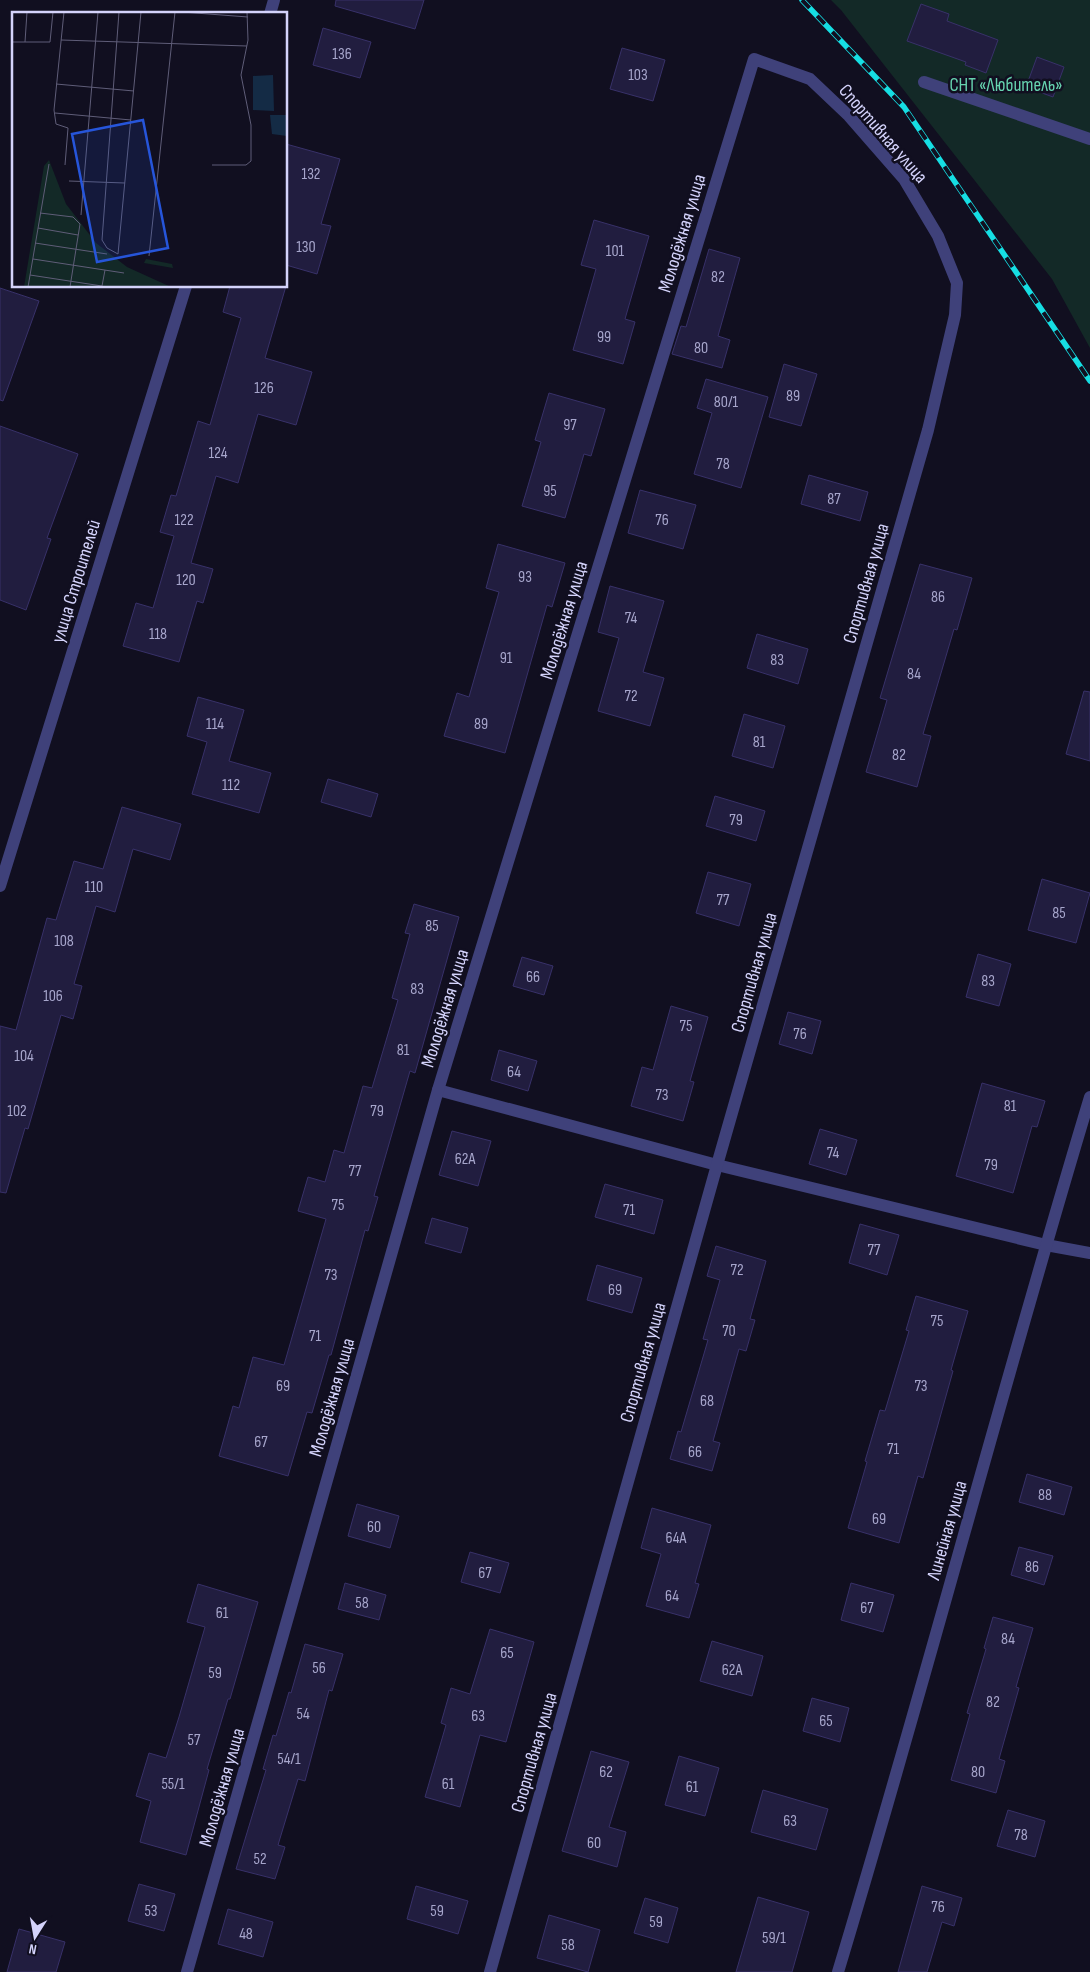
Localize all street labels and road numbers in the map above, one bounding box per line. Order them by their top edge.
street label: Спортивная улица [834,80,932,188]
street label: Молодёжная улица [654,172,711,295]
street label: улица Строителей [47,517,106,646]
street label: Спортивная улица [838,521,895,646]
street label: Молодёжная улица [536,559,593,682]
street label: Спортивная улица [726,910,783,1035]
street label: Молодёжная улица [417,947,474,1070]
street label: Спортивная улица [615,1300,672,1425]
street label: Молодёжная улица [305,1335,360,1459]
street label: Линейная улица [922,1478,973,1584]
street label: Спортивная улица [506,1690,563,1815]
street label: Молодёжная улица [195,1725,250,1849]

